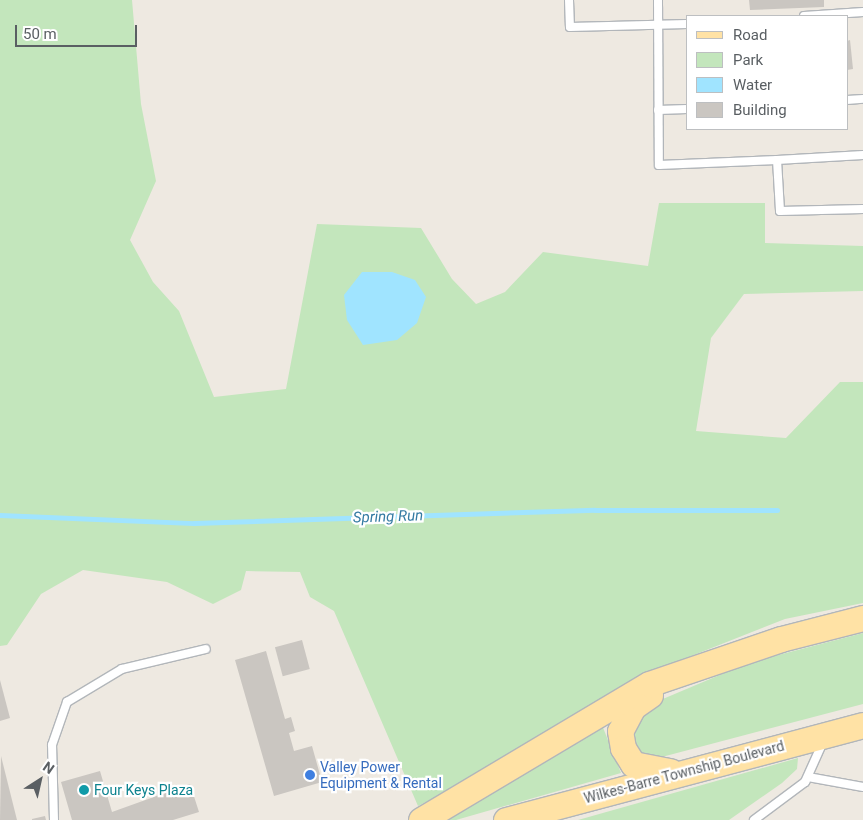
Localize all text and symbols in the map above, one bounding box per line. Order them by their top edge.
scale bar [18,15,140,47]
legend [686,15,848,130]
text: 50 m [23,25,57,43]
text: Road [733,26,767,44]
text: Park [733,51,763,69]
text: Water [733,76,772,94]
text: Building [733,101,787,119]
water label: Spring Run [353,507,423,527]
street label: Wilkes-Barre Township Boulevard [582,737,786,807]
north arrow [15,755,65,805]
text: N [40,758,57,777]
place label: Valley Power Equipment & Rental [320,759,442,792]
marker: Valley Power Equipment & Rental [304,769,316,781]
place label: Four Keys Plaza [94,782,193,798]
marker: Four Keys Plaza [78,784,90,796]

